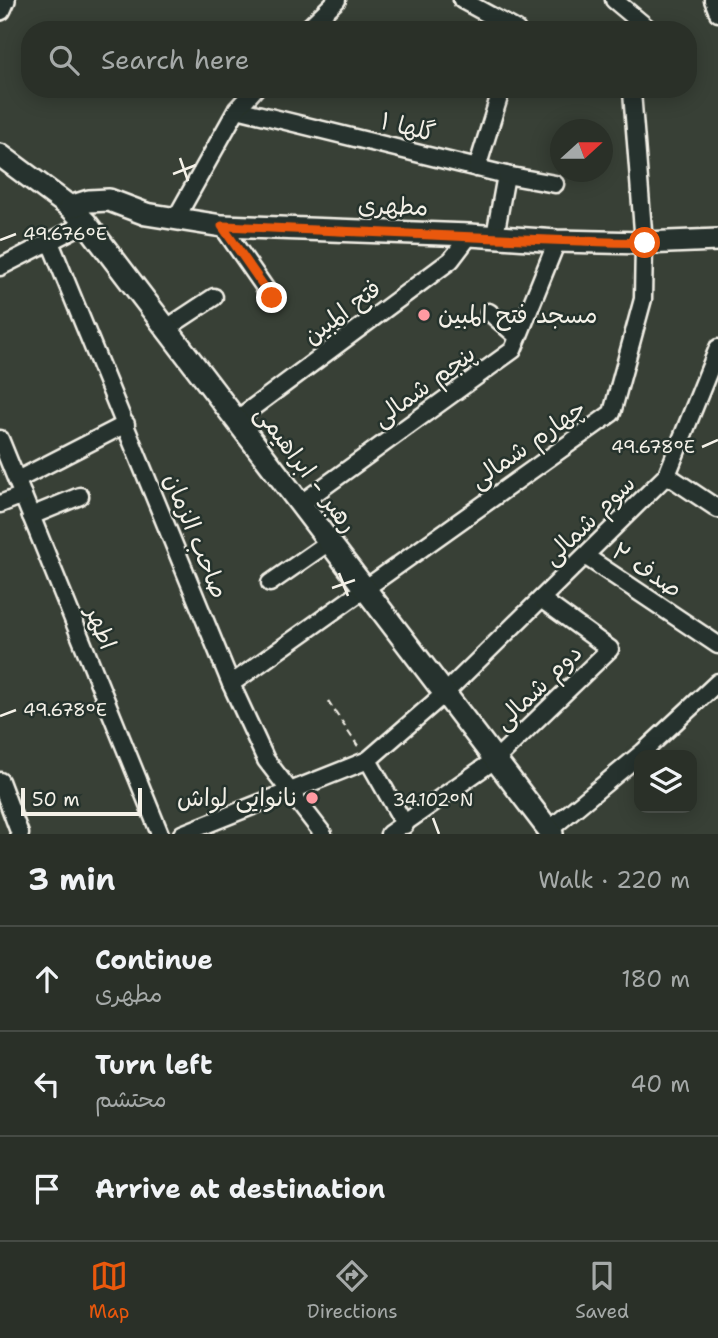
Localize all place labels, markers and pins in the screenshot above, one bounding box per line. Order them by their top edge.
place label: مسجد فتح المبین [438,299,598,331]
marker: مسجد فتح المبین [416,307,432,323]
place label: نانوایی لواش [177,782,298,814]
marker: نانوایی لواش [304,790,320,806]

